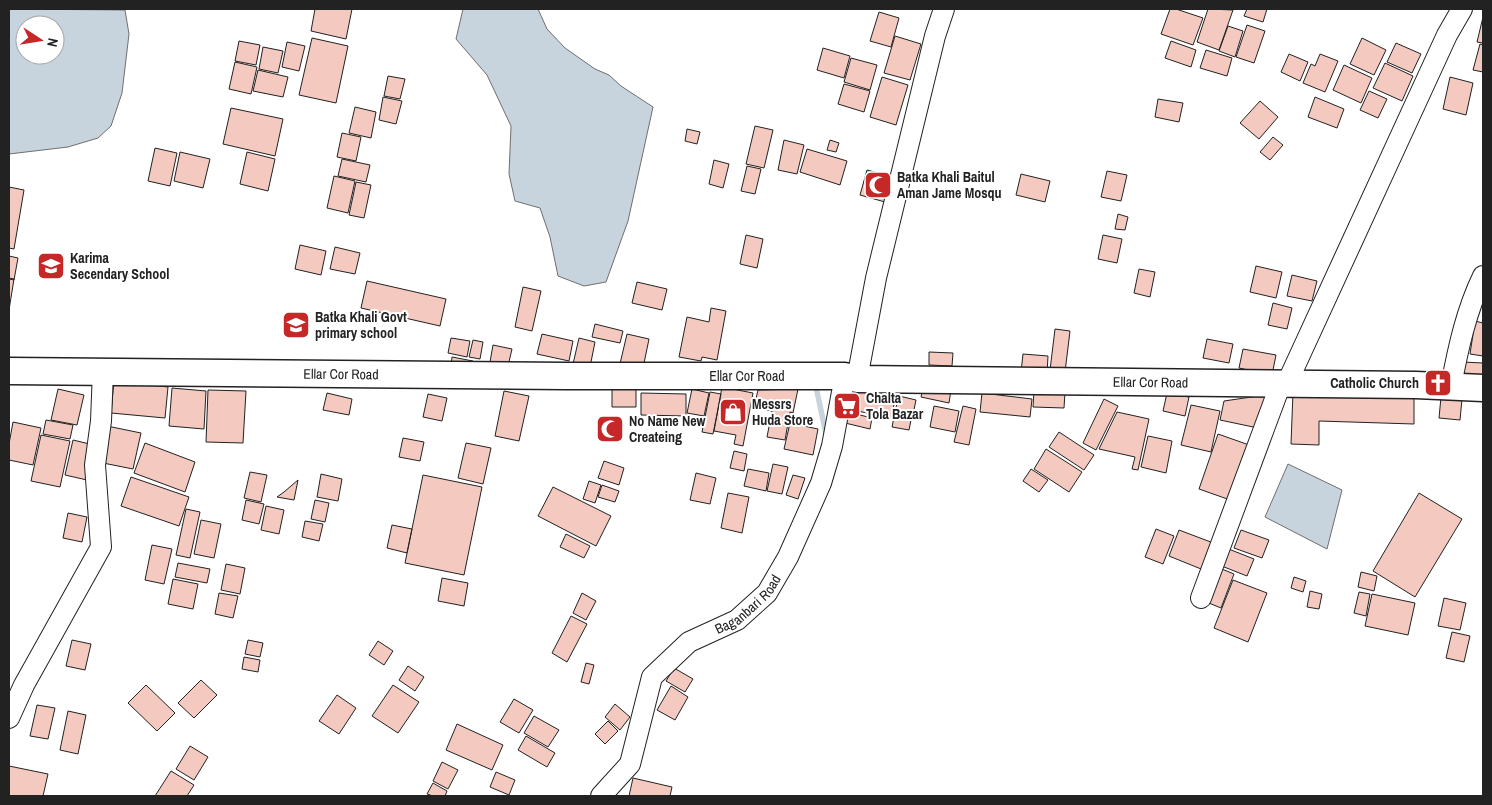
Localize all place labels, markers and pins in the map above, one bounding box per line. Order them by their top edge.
place label: Batka Khali Baitul Aman Jame Mosqu [897,168,1002,202]
mosque icon: Batka Khali Baitul Aman Jame Mosqu [863,170,893,200]
place label: Karima Secendary School [70,249,170,283]
school or university icon: Karima Secendary School [36,251,66,281]
place label: Batka Khali Govt primary school [315,308,407,342]
school or university icon: Batka Khali Govt primary school [281,310,311,340]
church icon: Catholic Church [1423,368,1453,398]
place label: Catholic Church [1330,374,1419,392]
place label: Chalta Tola Bazar [866,389,924,423]
supermarket icon: Chalta Tola Bazar [832,391,862,421]
place label: Messrs Huda Store [752,395,813,429]
shop icon: Messrs Huda Store [718,397,748,427]
place label: No Name New Createing [629,412,706,446]
mosque icon: No Name New Createing [595,414,625,444]

